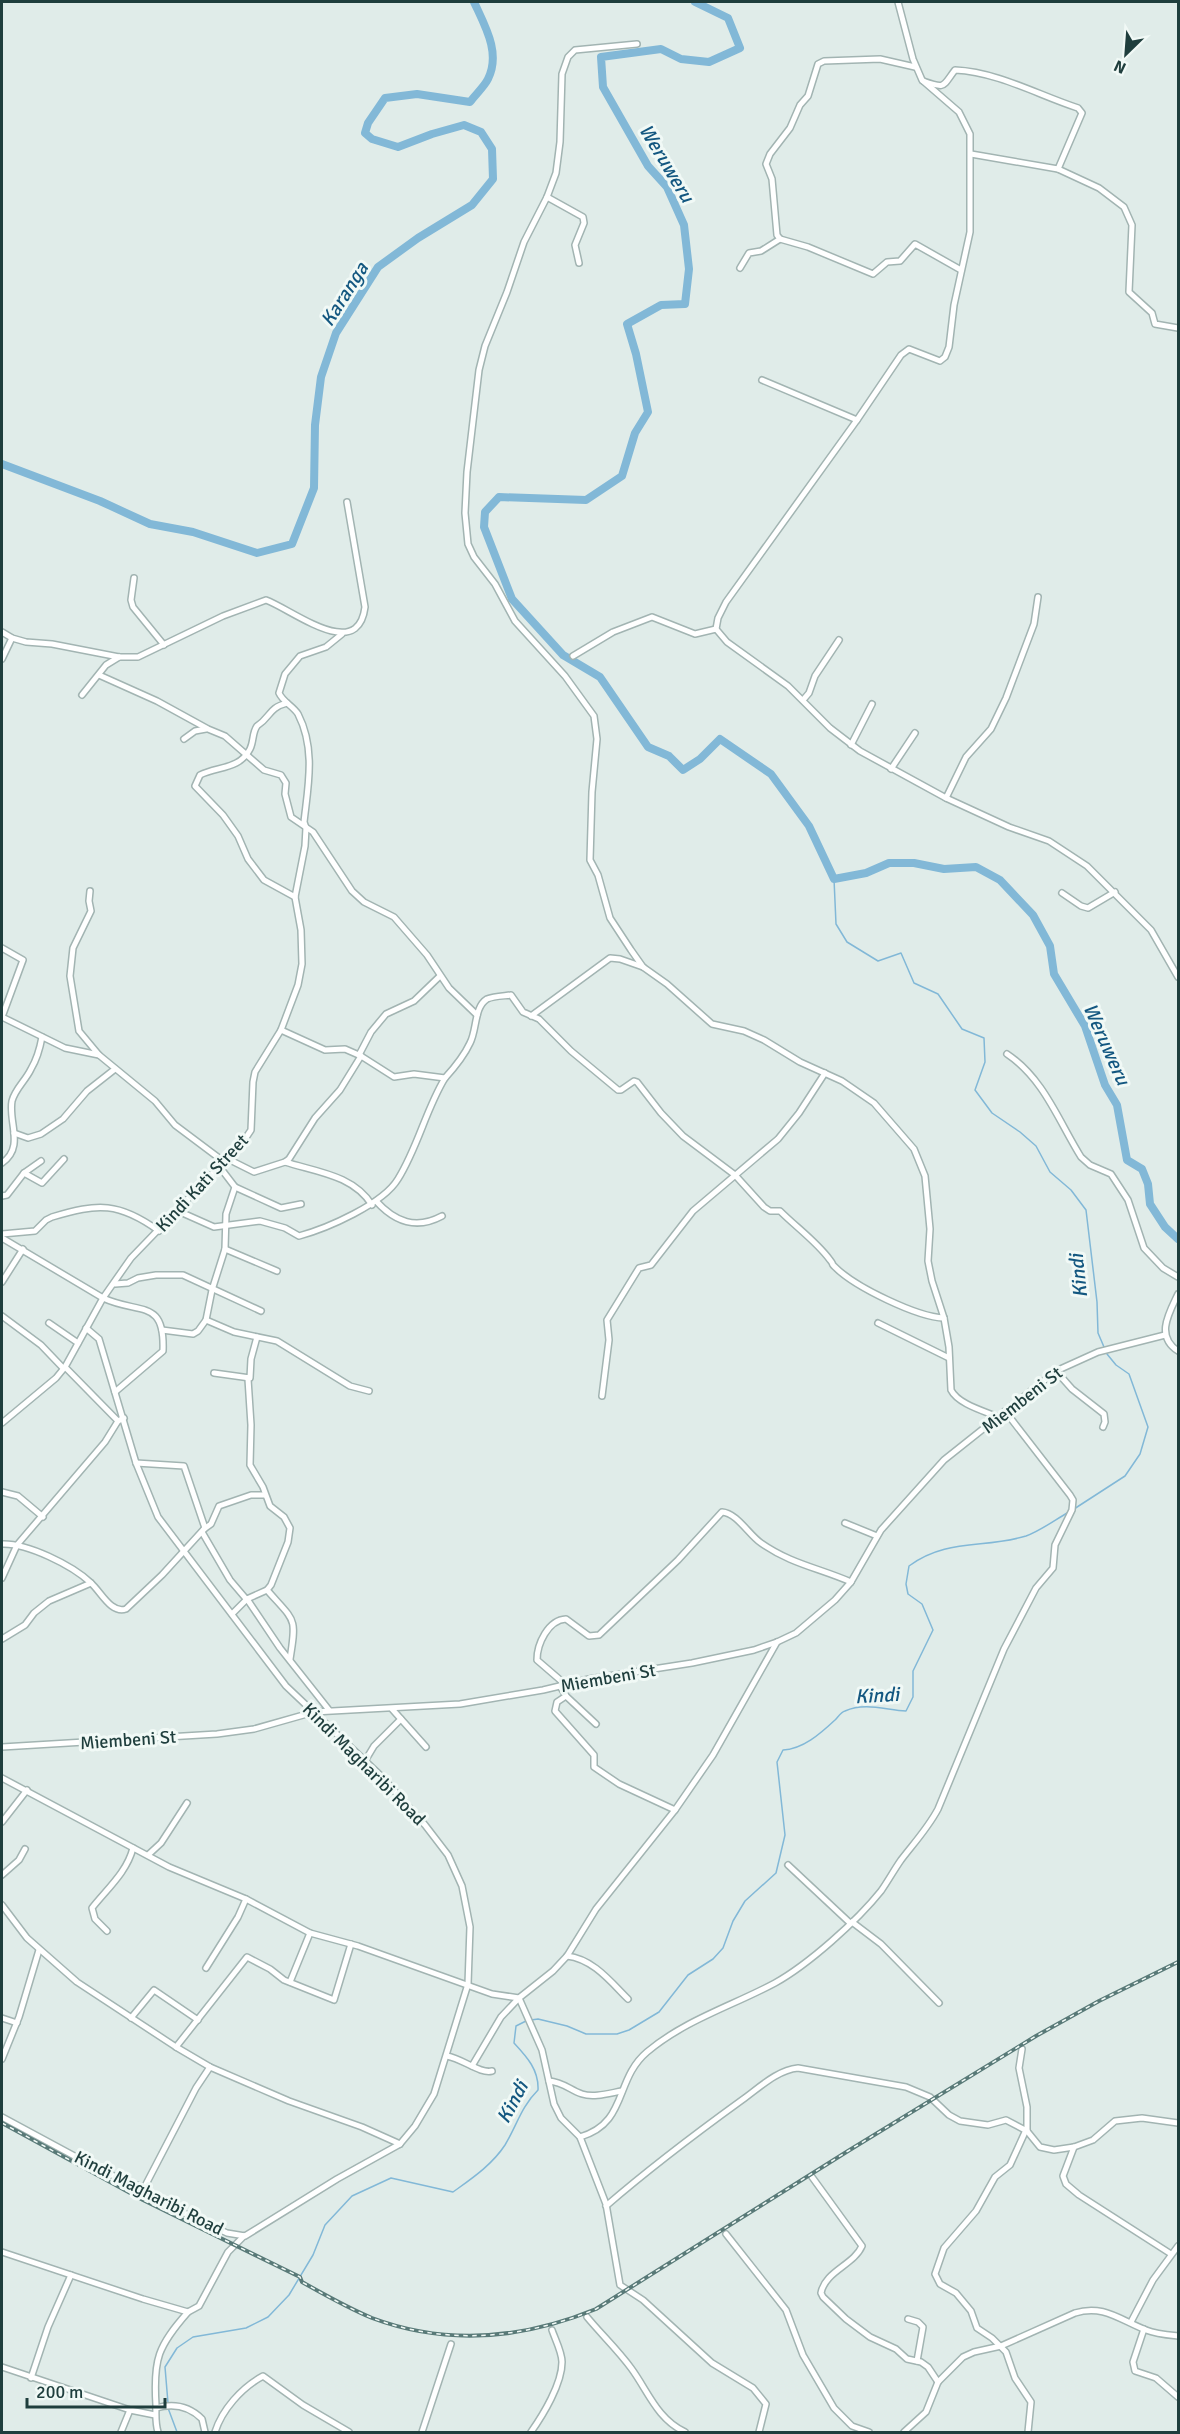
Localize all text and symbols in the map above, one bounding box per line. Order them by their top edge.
north arrow [1096,24,1156,84]
text: N [1111,55,1129,78]
water label: Weruweru [633,120,700,208]
water label: Karanga [315,257,374,331]
water label: Weruweru [1077,999,1136,1090]
street label: Kindi Kati Street [151,1130,253,1236]
water label: Kindi [1064,1251,1093,1299]
street label: Miembeni St [977,1362,1067,1438]
street label: Miembeni St [559,1659,657,1697]
water label: Kindi [854,1682,901,1709]
street label: Kindi Magharibi Road [298,1698,430,1830]
street label: Miembeni St [79,1726,177,1754]
water label: Kindi [491,2075,535,2128]
street label: Kindi Magharibi Road [71,2146,227,2240]
scale bar [27,2371,165,2409]
text: 200 m [36,2381,83,2403]

